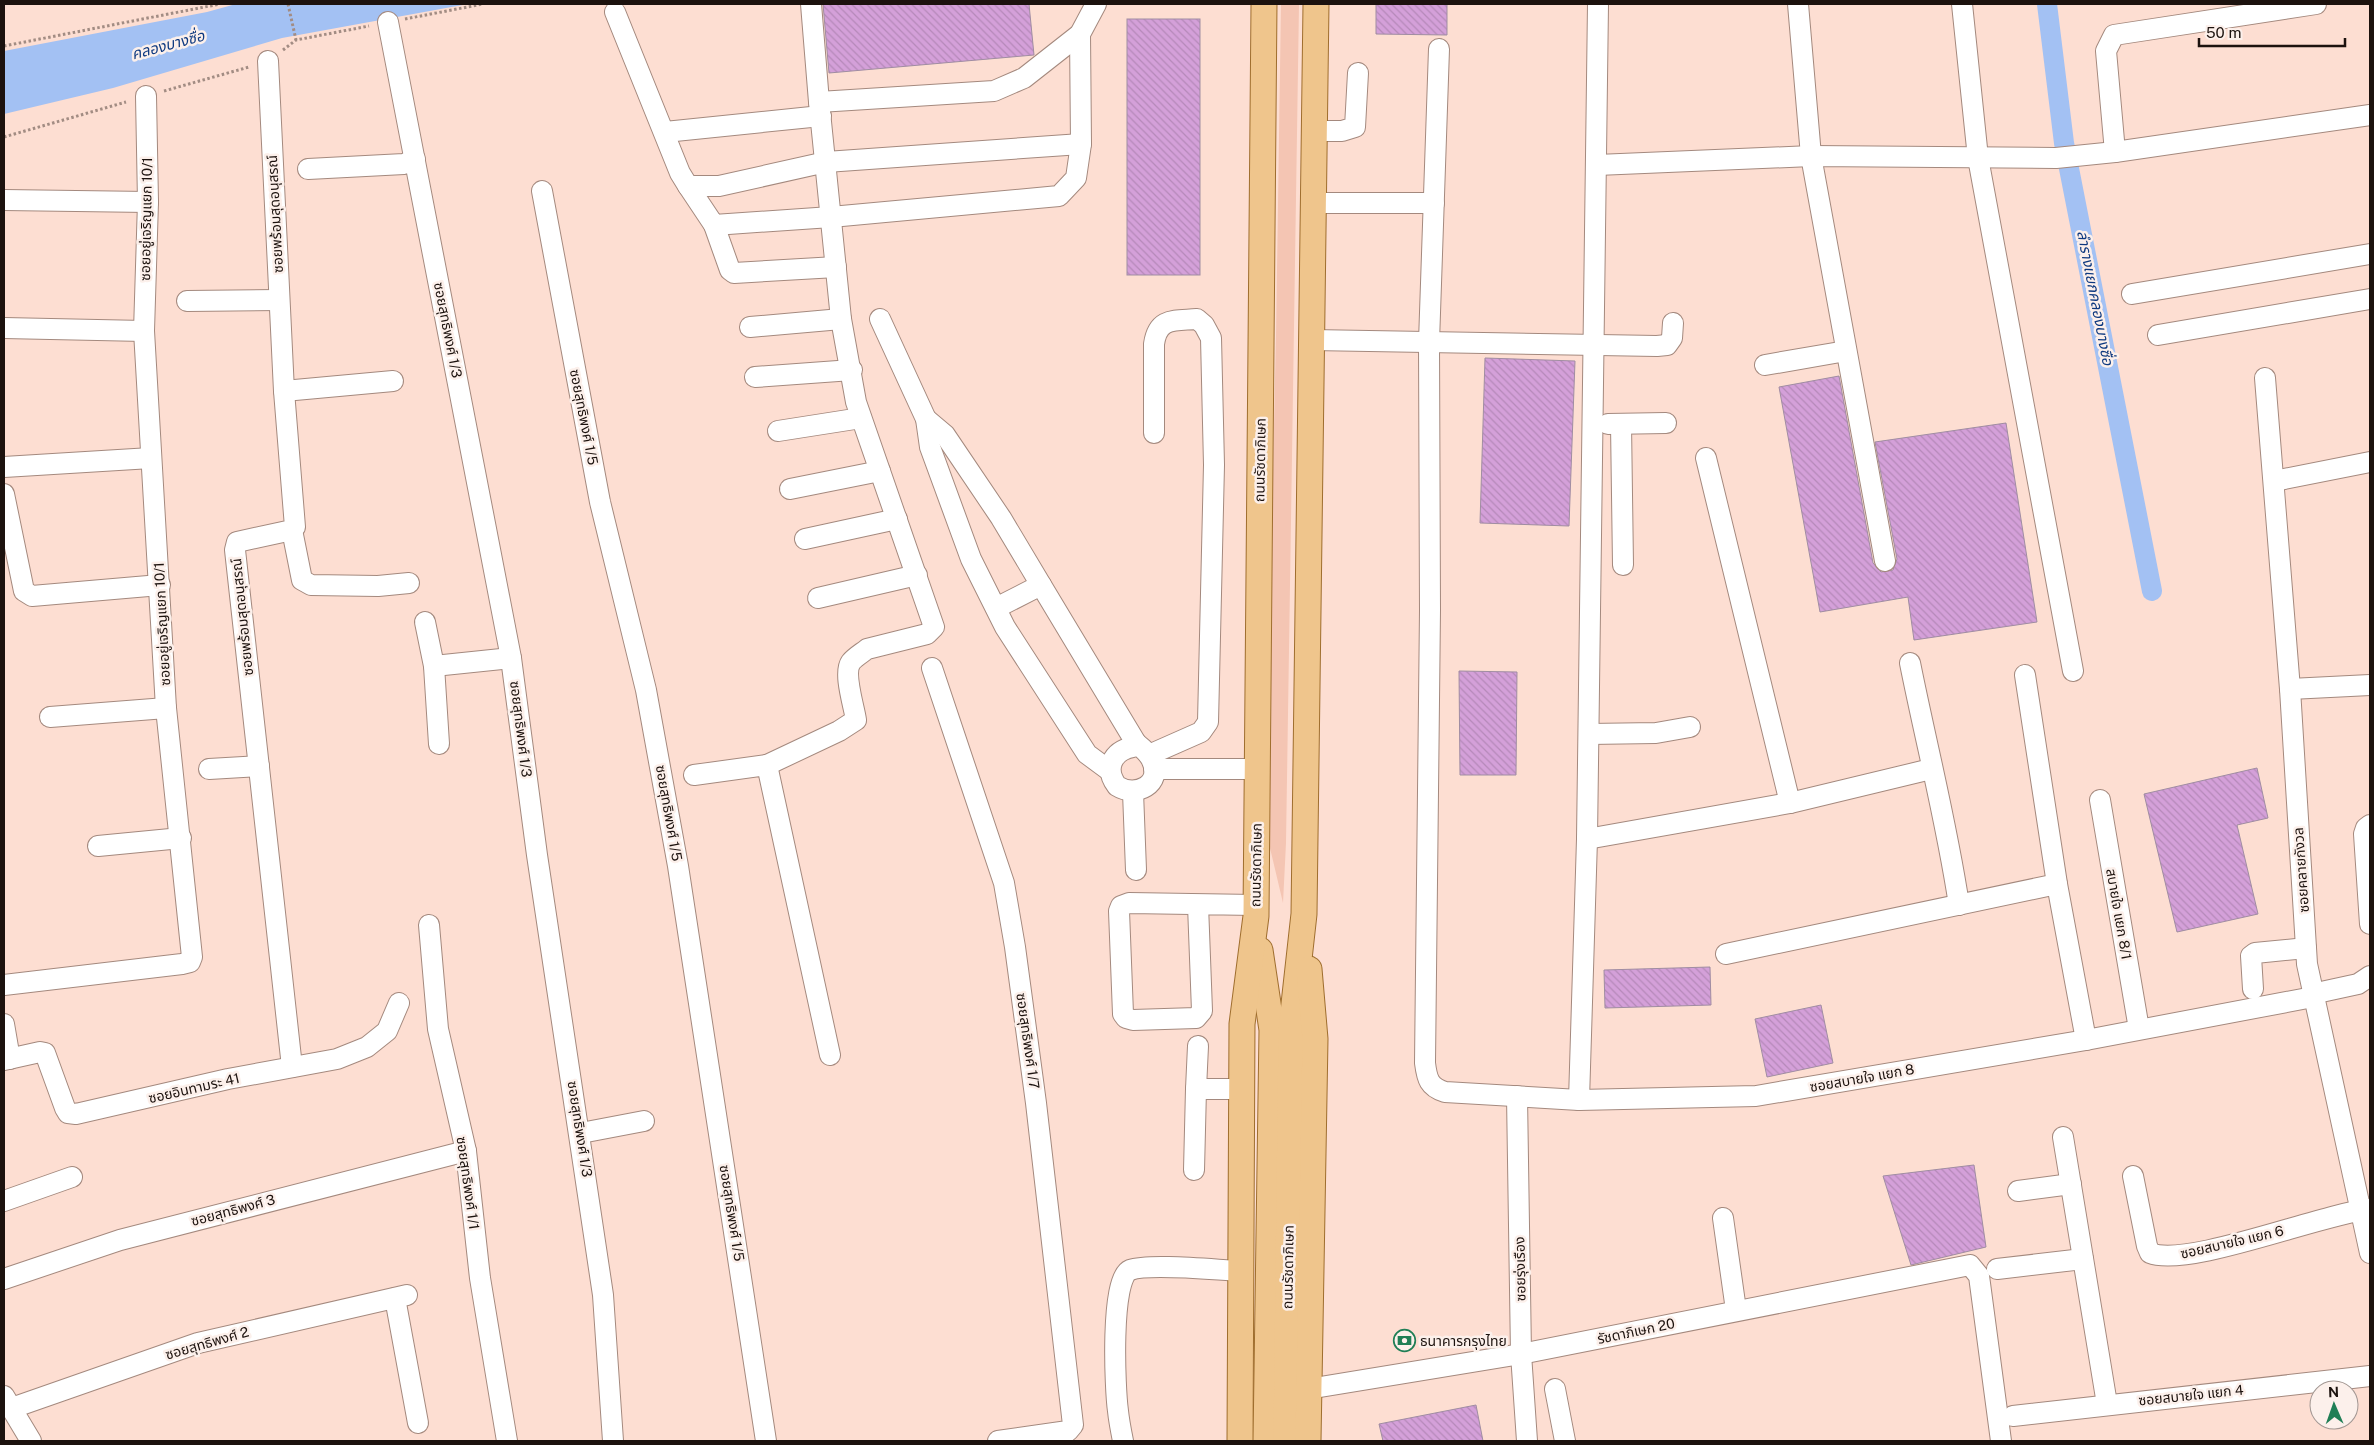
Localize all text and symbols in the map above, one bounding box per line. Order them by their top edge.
scale bar [2199,15,2345,47]
water label: คลองบางซื่อ [129,24,207,62]
text: 50 m [2206,24,2241,41]
street label: ซอยพร้อมสุดอนุสรณ์ [264,155,287,273]
street label: ซอยอยู่เจริญแยก 10/1 [137,157,156,281]
water label: ลำรางแยกคลองบางซื่อ [2074,229,2119,368]
street label: ซอยสุทธิพงศ์ 1/3 [430,281,465,380]
street label: ซอยสุทธิพงศ์ 1/5 [566,368,601,466]
street label: ถนนรัชดาภิเษก [1251,418,1269,502]
street label: ซอยพร้อมสุดอนุสรณ์ [228,557,257,677]
street label: ซอยอยู่เจริญแยก 10/1 [151,562,174,686]
street label: ซอยสุทธิพงศ์ 1/3 [506,680,535,778]
street label: ซอยสุทธิพงศ์ 1/5 [652,764,685,862]
street label: ถนนรัชดาภิเษก [1247,823,1265,907]
street label: ซอยคลายกังวล [2290,827,2312,913]
street label: สบายใจ แยก 8/1 [2103,867,2135,961]
street label: ซอยสุทธิพงศ์ 1/7 [1012,992,1043,1090]
street label: ซอยสบายใจ แยก 8 [1809,1061,1915,1095]
street label: ซอยอินทามระ 41 [147,1070,241,1106]
street label: ซอยสุทธิพงศ์ 1/3 [564,1080,596,1179]
street label: ซอยสุทธิพงศ์ 1/1 [453,1135,482,1231]
street label: ซอยสุทธิพงศ์ 1/5 [715,1164,748,1262]
street label: ซอยสุทธิพงศ์ 3 [189,1191,277,1230]
street label: ซอยสบายใจ แยก 6 [2179,1222,2285,1262]
street label: ถนนรัชดาภิเษก [1279,1225,1297,1309]
street label: ซอยรุ่งเรือง [1511,1236,1530,1302]
street label: รัชดาภิเษก 20 [1596,1315,1676,1347]
street label: ซอยสุทธิพงศ์ 2 [163,1323,251,1364]
bank icon: ธนาคารกรุงไทย [1392,1329,1416,1353]
place label: ธนาคารกรุงไทย [1420,1333,1507,1350]
north arrow [2309,1380,2359,1430]
street label: ซอยสบายใจ แยก 4 [2138,1382,2245,1408]
text: N [2328,1384,2339,1400]

